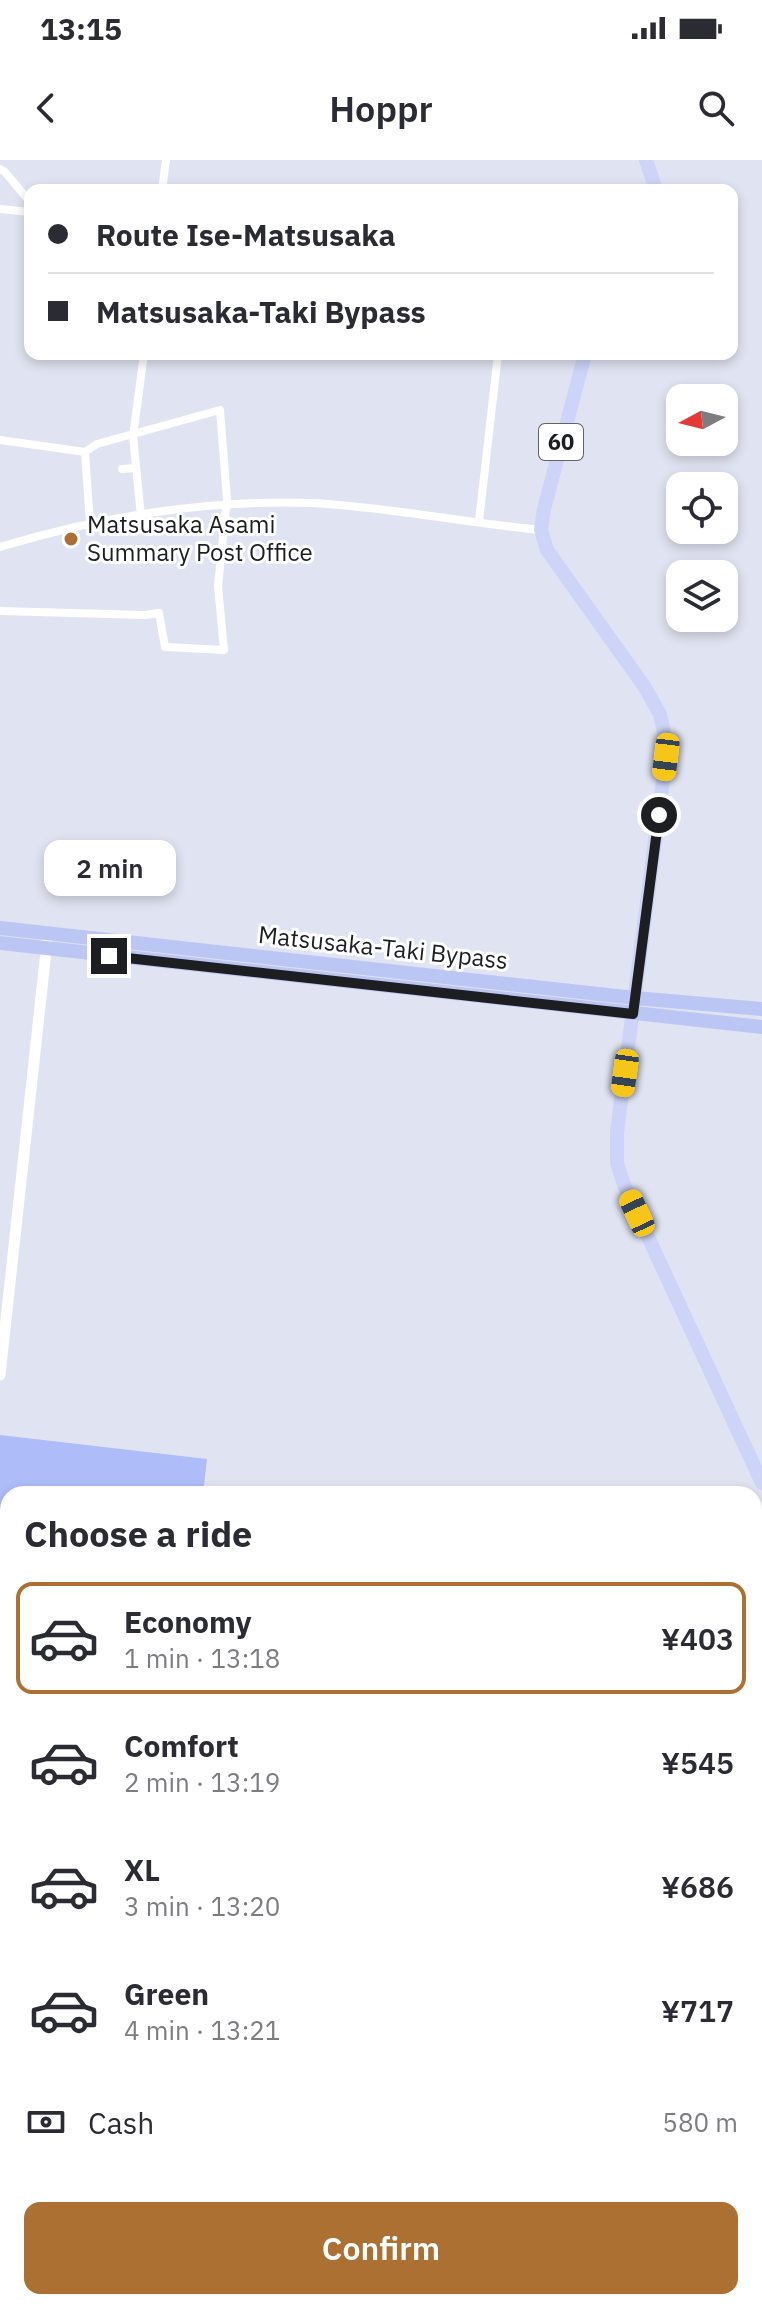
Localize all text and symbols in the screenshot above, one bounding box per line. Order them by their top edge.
text: 13:15 [40,9,122,48]
text: Hoppr [329,85,433,132]
icon: back [24,86,68,130]
icon: search [694,86,738,130]
text: Route Ise-Matsusaka [96,215,396,254]
text: Matsusaka-Taki Bypass [96,292,426,331]
north arrow [666,384,738,456]
map controls [666,384,738,632]
road number: 60 [539,424,583,460]
button: locate [666,472,738,544]
place label: Matsusaka Asami Summary Post Office [87,508,313,568]
marker: Matsusaka Asami Summary Post Office [62,530,80,548]
button: layers [666,560,738,632]
car [651,732,681,782]
route start [641,797,677,833]
callout: 2 min [43,840,175,896]
text: 2 min [76,851,144,885]
street label: Matsusaka-Taki Bypass [257,918,509,976]
route end [91,938,127,974]
car [610,1048,640,1098]
car [616,1186,658,1240]
text: Choose a ride [24,1510,252,1557]
icon: car [28,1602,100,1674]
text: Economy [124,1602,252,1641]
text: ¥403 [661,1619,734,1658]
text: 1 min · 13:18 [124,1641,280,1675]
icon: car [28,1726,100,1798]
text: Comfort [124,1726,239,1765]
text: ¥545 [661,1743,734,1782]
text: 2 min · 13:19 [124,1765,280,1799]
icon: car [28,1850,100,1922]
text: XL [124,1850,160,1889]
text: ¥686 [661,1867,734,1906]
text: 3 min · 13:20 [124,1889,280,1923]
icon: car [28,1974,100,2046]
text: Green [124,1974,209,2013]
text: ¥717 [661,1991,734,2030]
text: 4 min · 13:21 [124,2013,280,2047]
icon: cash [24,2100,68,2144]
text: Cash [88,2103,154,2142]
text: 580 m [662,2105,738,2139]
button: Confirm [24,2202,738,2294]

